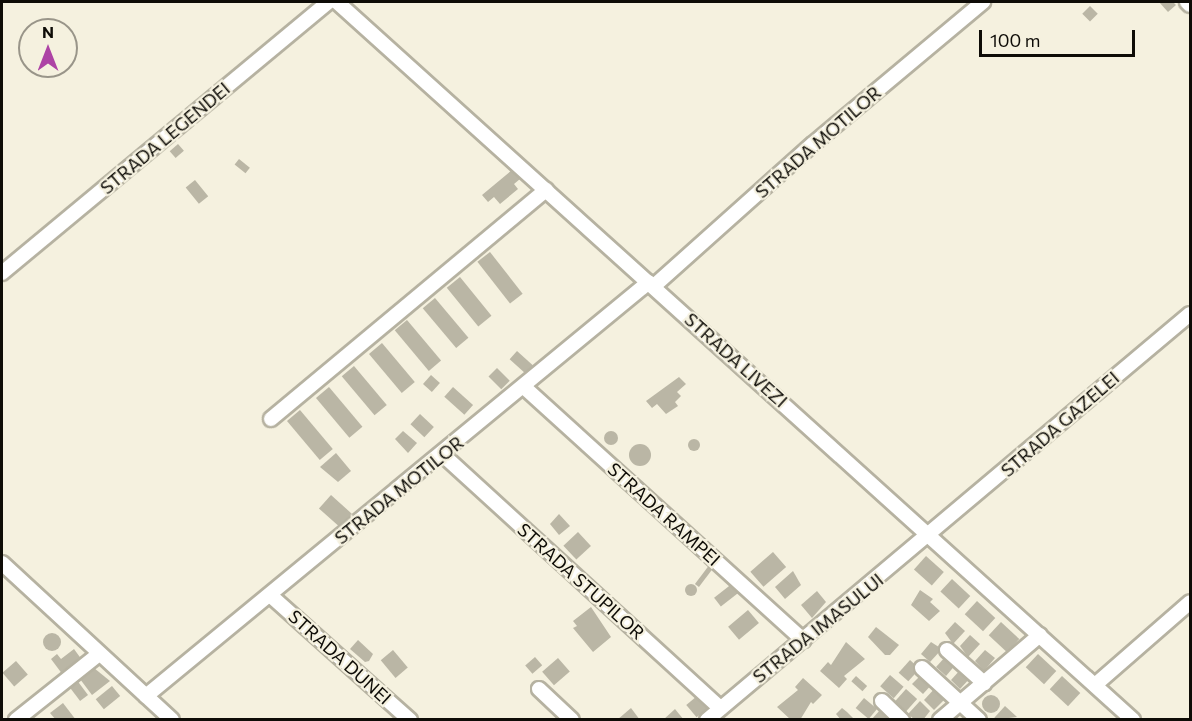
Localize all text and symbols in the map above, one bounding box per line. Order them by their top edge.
north arrow [18,18,78,78]
scale bar [982,18,1138,56]
text: N [42,22,54,41]
text: 100 m [990,29,1040,51]
street label: STRADA LEGENDEI [96,78,234,198]
street label: STRADA MOTILOR [751,82,885,202]
street label: STRADA LIVEZI [680,308,792,412]
street label: STRADA GAZELEI [997,367,1123,481]
street label: STRADA MOTILOR [330,431,468,549]
street label: STRADA RAMPEI [603,458,725,570]
street label: STRADA STUPILOR [513,518,649,644]
street label: STRADA IMASULUI [748,569,888,687]
street label: STRADA DUNEI [284,605,396,709]

